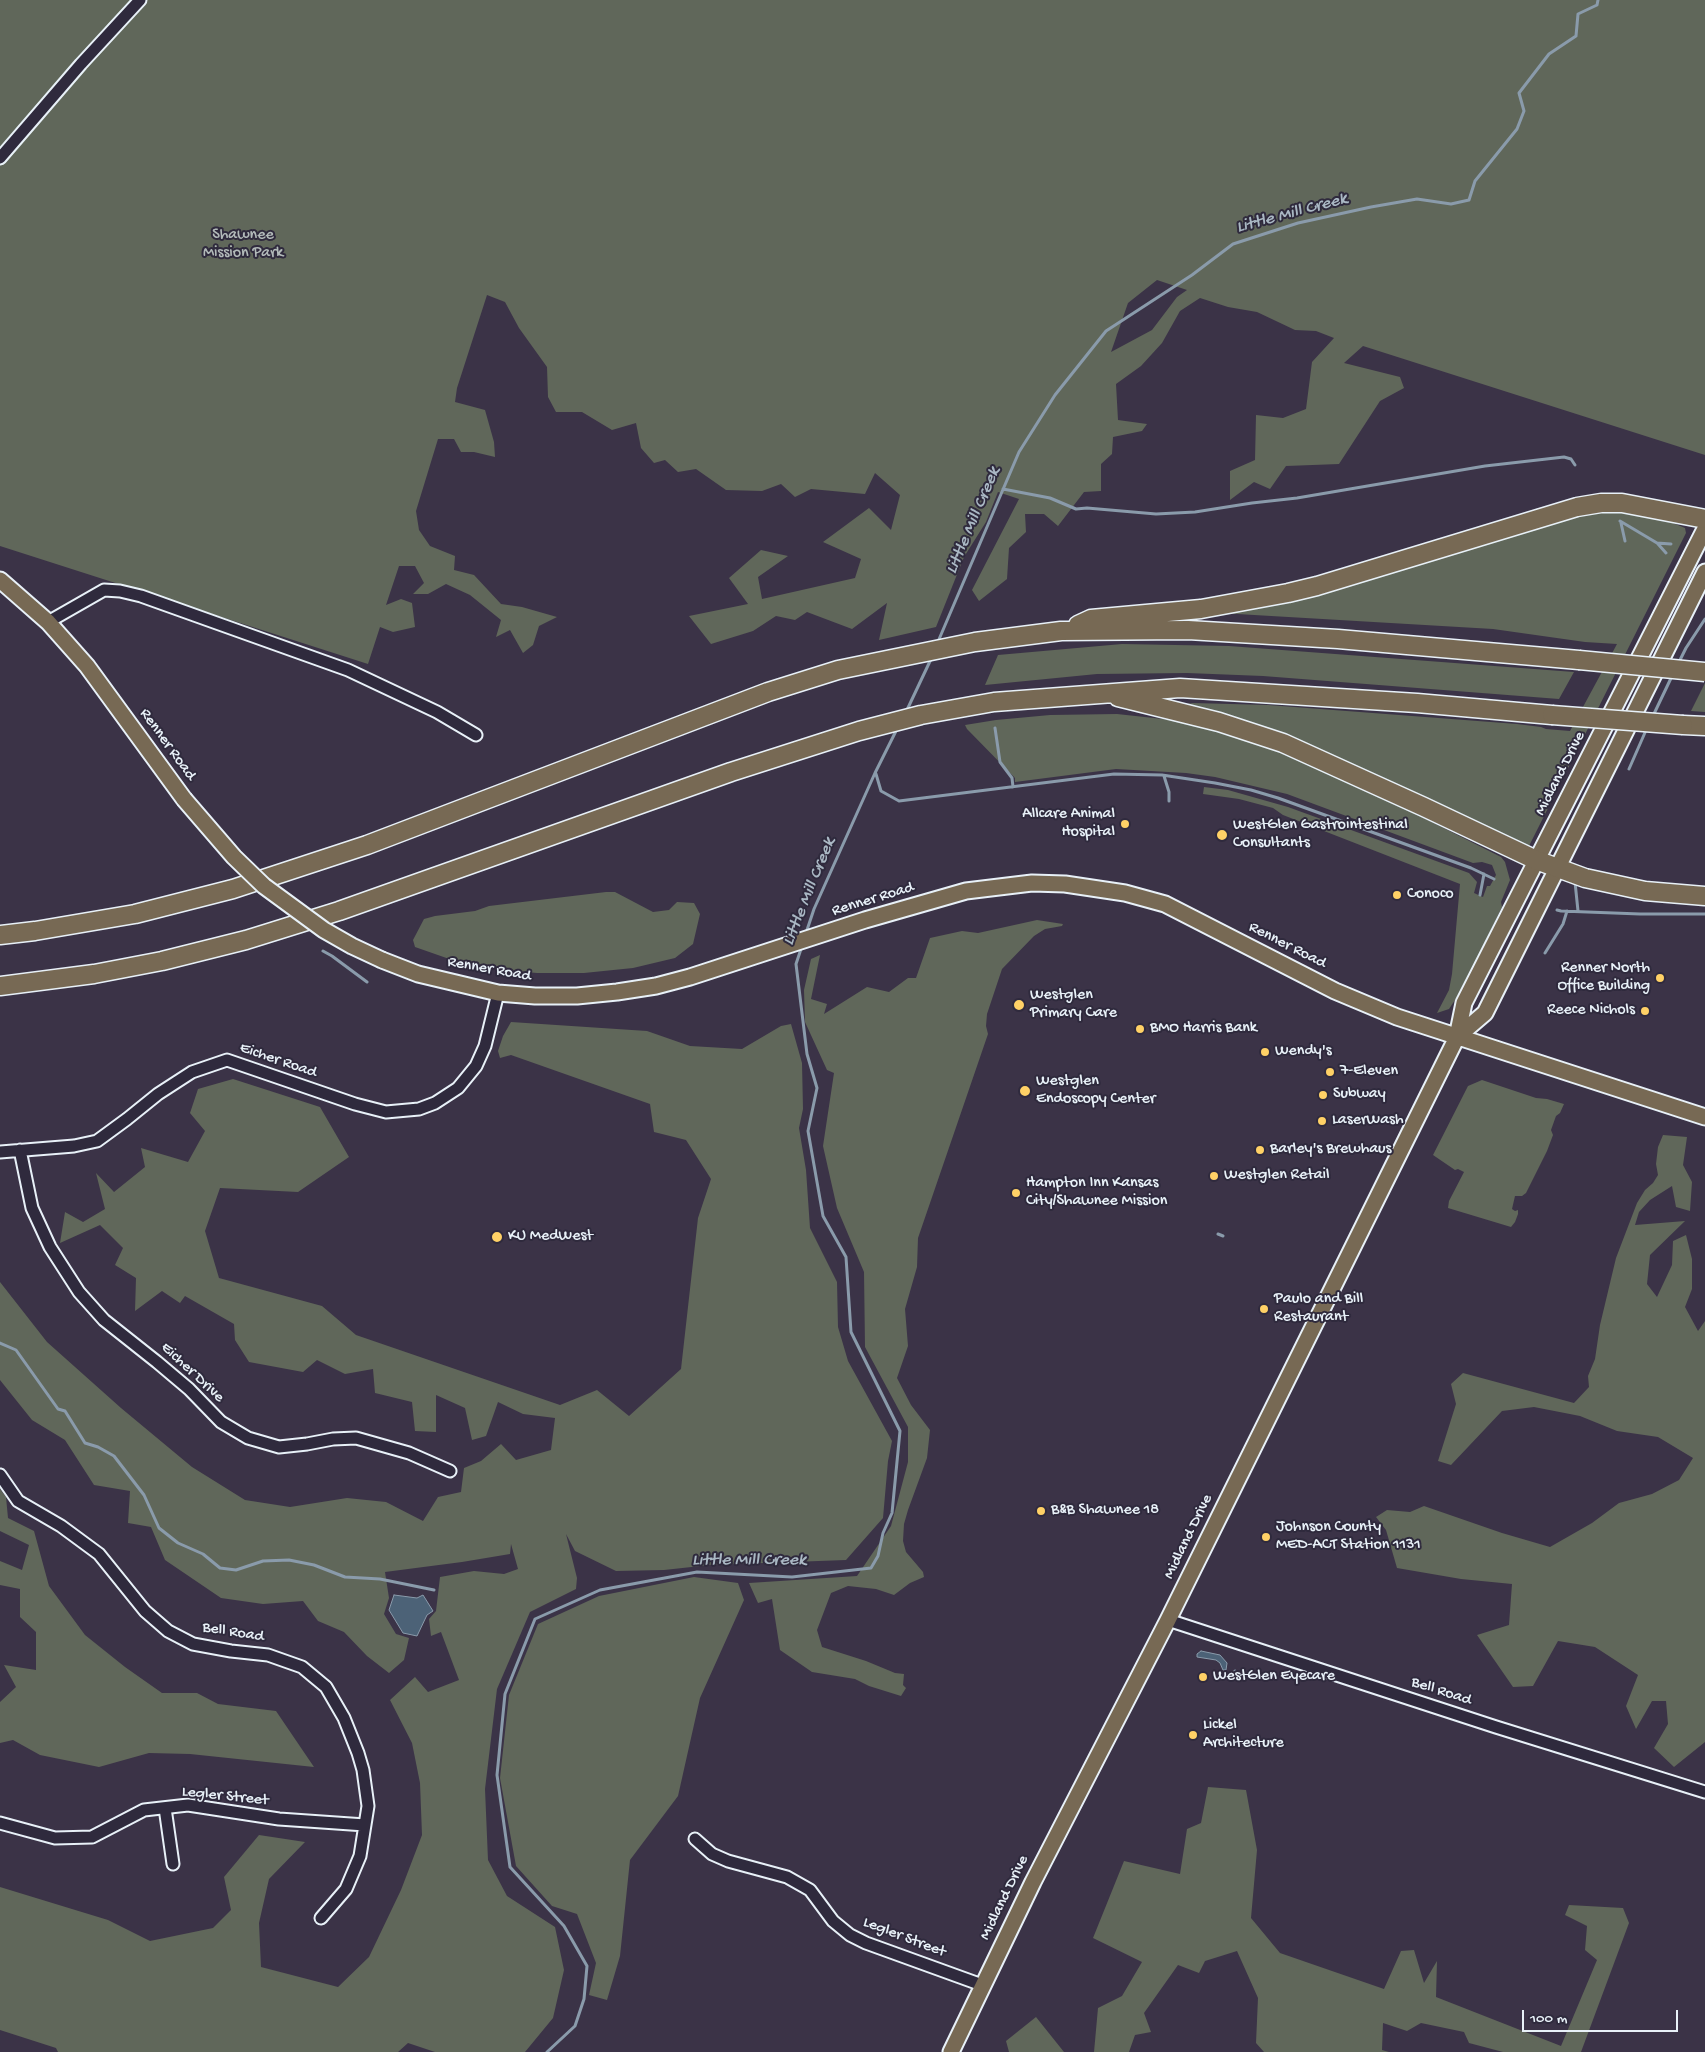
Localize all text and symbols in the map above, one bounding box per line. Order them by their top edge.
water label: Little Mill Creek [1234,189,1350,239]
park label: Shawnee Mission Park [203,226,283,264]
water label: Little Mill Creek [942,464,1006,578]
street label: Renner Road [134,705,200,785]
street label: Midland Drive [1532,729,1590,819]
place label: Allcare Animal Hospital [1022,805,1115,843]
place label: WestGlen Gastrointestinal Consultants [1233,816,1408,854]
marker: Allcare Animal Hospital [1119,818,1131,830]
marker: WestGlen Gastrointestinal Consultants [1215,828,1229,842]
water label: Little Mill Creek [779,835,841,949]
street label: Renner Road [830,878,916,922]
place label: Conoco [1407,885,1454,905]
marker: Conoco [1391,889,1403,901]
street label: Renner Road [1245,918,1329,974]
street label: Renner Road [446,953,532,987]
place label: Renner North Office Building [1557,959,1650,997]
marker: Renner North Office Building [1654,972,1666,984]
place label: Westglen Primary Care [1030,986,1117,1024]
marker: Westglen Primary Care [1012,998,1026,1012]
place label: Reece Nichols [1547,1001,1635,1021]
marker: Reece Nichols [1639,1005,1651,1017]
place label: BMO Harris Bank [1150,1019,1257,1039]
marker: BMO Harris Bank [1134,1023,1146,1035]
street label: Eicher Road [237,1039,319,1083]
place label: Wendy's [1275,1042,1332,1062]
marker: Wendy's [1259,1046,1271,1058]
place label: 7-Eleven [1340,1062,1398,1082]
marker: 7-Eleven [1324,1066,1336,1078]
place label: Westglen Endoscopy Center [1036,1072,1155,1110]
marker: Westglen Endoscopy Center [1018,1084,1032,1098]
place label: Subway [1333,1085,1386,1105]
marker: Subway [1317,1089,1329,1101]
place label: LaserWash [1332,1111,1404,1131]
marker: LaserWash [1316,1115,1328,1127]
place label: Barley's Brewhaus [1270,1140,1392,1160]
marker: Barley's Brewhaus [1254,1144,1266,1156]
place label: Westglen Retail [1224,1166,1330,1186]
marker: Westglen Retail [1208,1170,1220,1182]
place label: Hampton Inn Kansas City/Shawnee Mission [1026,1174,1167,1212]
marker: Hampton Inn Kansas City/Shawnee Mission [1010,1187,1022,1199]
place label: KU MedWest [508,1227,593,1247]
marker: KU MedWest [490,1230,504,1244]
place label: Paulo and Bill Restaurant [1274,1290,1363,1328]
marker: Paulo and Bill Restaurant [1258,1303,1270,1315]
street label: Eicher Drive [156,1339,228,1407]
street label: Midland Drive [1160,1491,1218,1583]
place label: B&B Shawnee 18 [1051,1501,1159,1521]
marker: B&B Shawnee 18 [1035,1505,1047,1517]
place label: Johnson County MED-ACT Station 1131 [1276,1518,1421,1556]
marker: Johnson County MED-ACT Station 1131 [1260,1531,1272,1543]
water label: Little Mill Creek [692,1550,806,1572]
street label: Bell Road [201,1619,265,1647]
place label: WestGlen Eyecare [1213,1667,1335,1687]
marker: WestGlen Eyecare [1197,1671,1209,1683]
street label: Bell Road [1408,1673,1474,1711]
place label: Lickel Architecture [1203,1716,1284,1754]
marker: Lickel Architecture [1187,1729,1199,1741]
street label: Legler Street [181,1783,269,1811]
street label: Midland Drive [976,1852,1034,1944]
street label: Legler Street [860,1913,948,1963]
scale bar [1525,2000,1681,2032]
text: 100 m [1530,2010,1567,2028]

